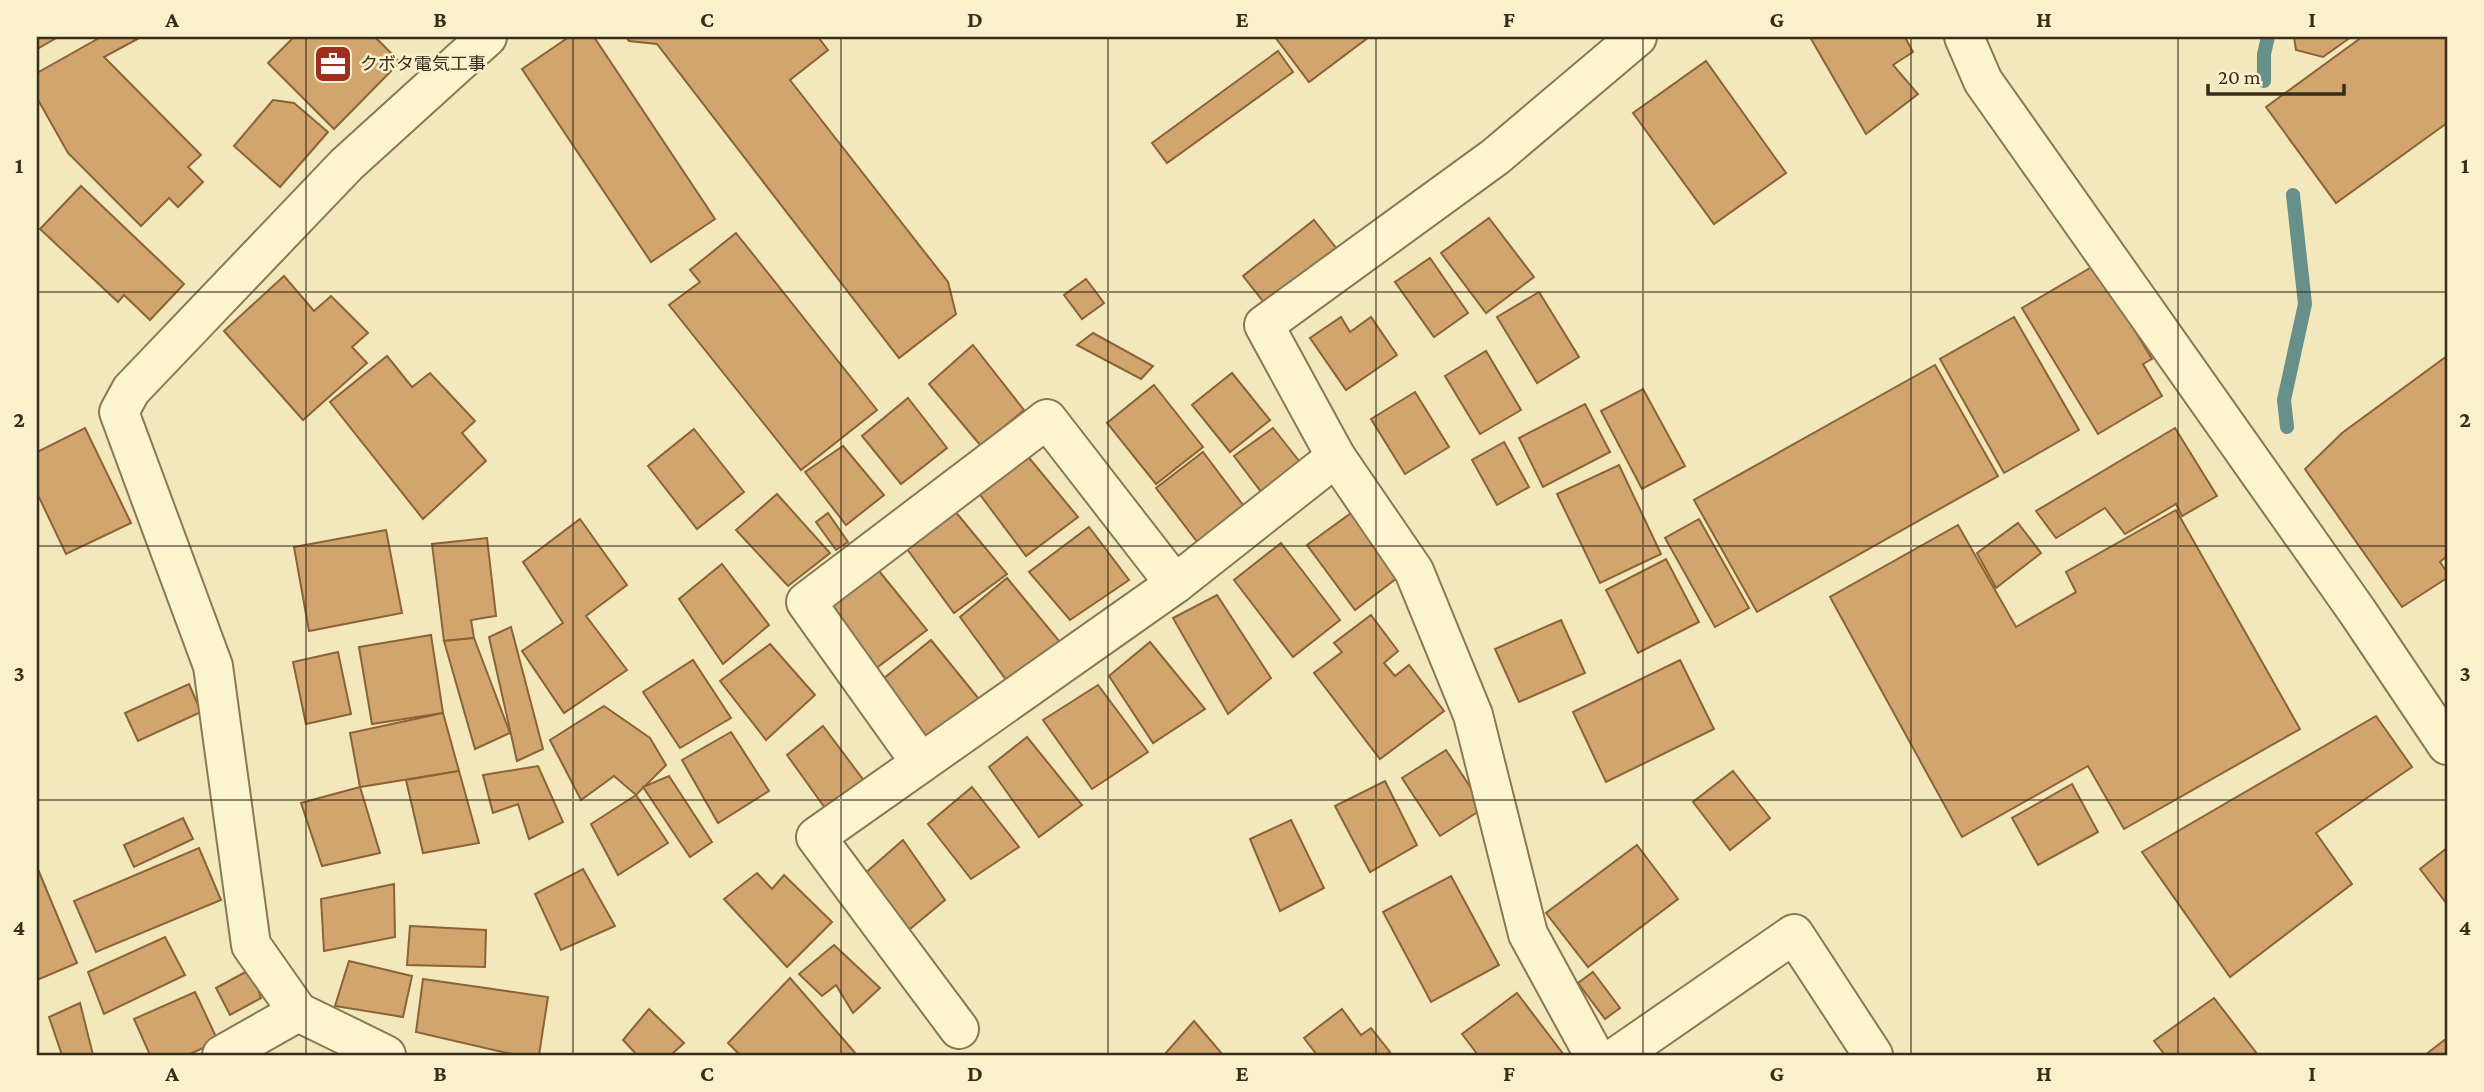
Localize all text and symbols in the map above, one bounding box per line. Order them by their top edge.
text: A [164,6,179,32]
text: B [433,6,447,32]
text: C [700,6,714,32]
text: D [967,6,983,32]
text: E [1235,6,1249,32]
text: F [1503,6,1515,32]
text: G [1770,6,1785,32]
text: H [2036,6,2052,32]
text: I [2308,6,2316,32]
office icon: クボタ電気工事 [312,43,354,85]
scale bar [2208,52,2344,96]
place label: クボタ電気工事 [360,54,486,74]
text: 20 m [2218,65,2261,89]
text: 1 [15,152,24,178]
text: 1 [2461,152,2470,178]
text: 2 [13,406,25,432]
text: 2 [2459,406,2471,432]
text: 3 [13,660,25,686]
text: 3 [2459,660,2471,686]
text: 4 [13,914,25,940]
text: 4 [2459,914,2471,940]
text: A [164,1060,179,1086]
text: B [433,1060,447,1086]
text: C [700,1060,714,1086]
text: D [967,1060,983,1086]
text: E [1235,1060,1249,1086]
text: F [1503,1060,1515,1086]
text: G [1770,1060,1785,1086]
text: H [2036,1060,2052,1086]
text: I [2308,1060,2316,1086]

